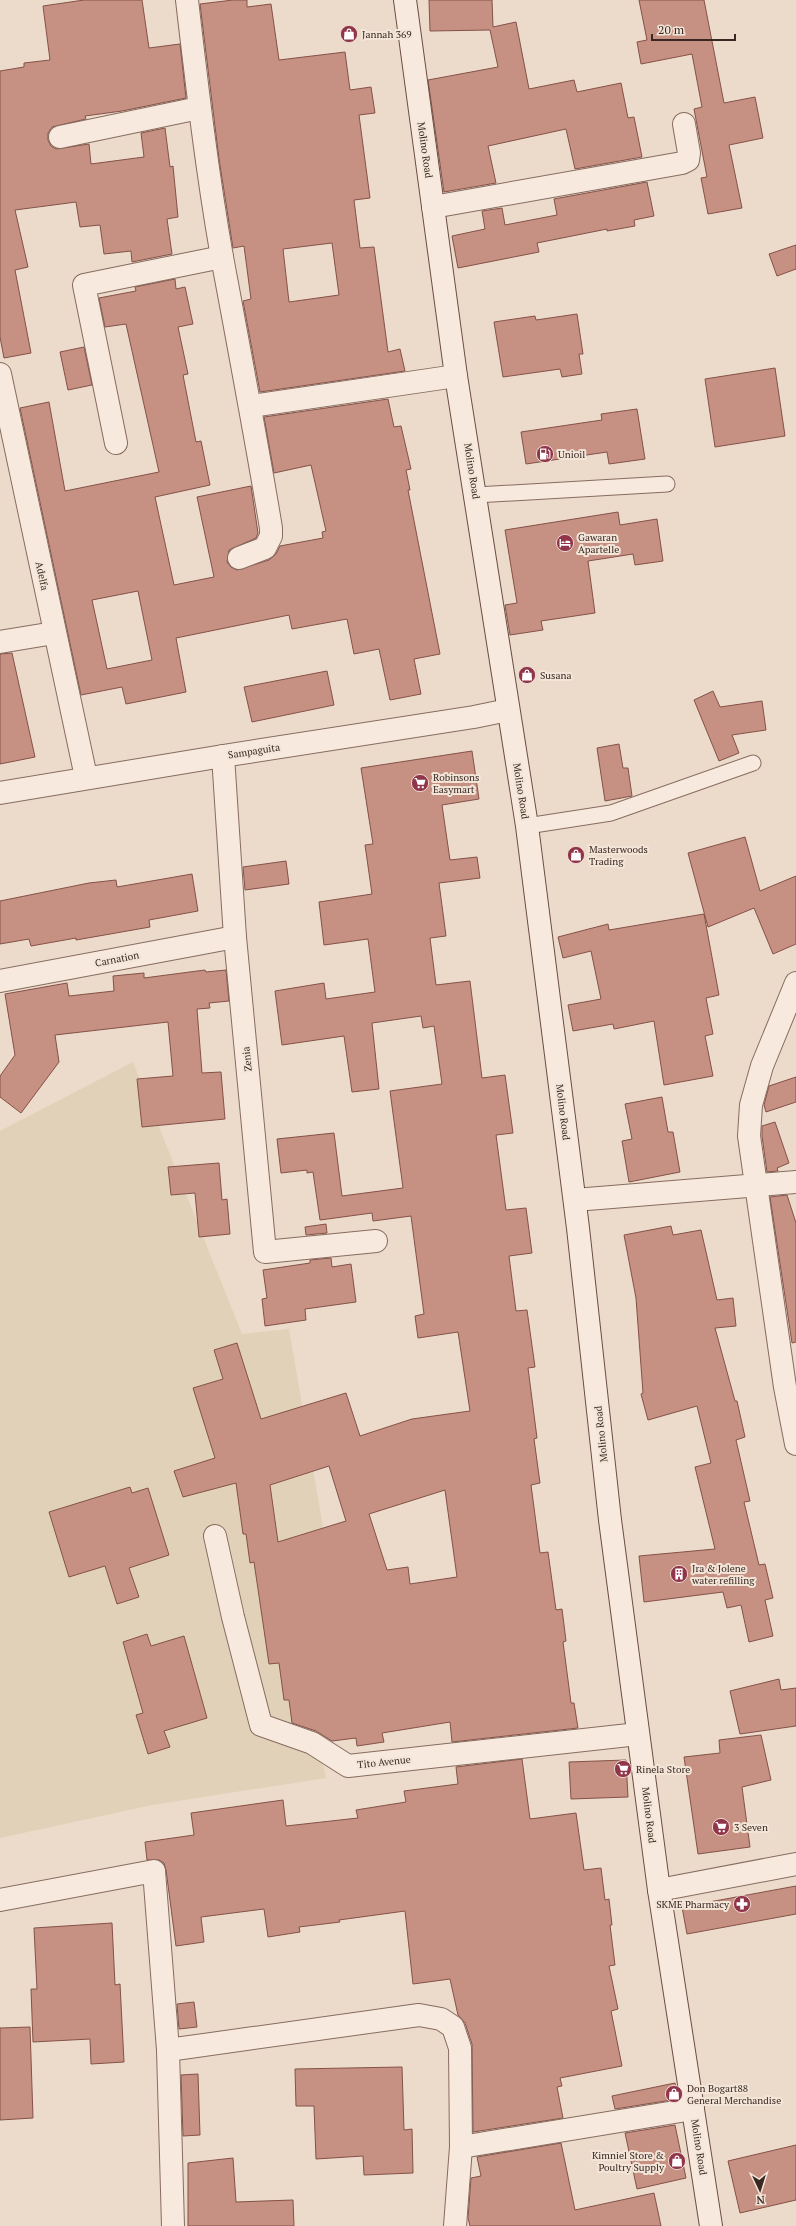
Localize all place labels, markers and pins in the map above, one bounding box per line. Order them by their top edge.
shop icon: Jannah 369 [339,24,359,44]
place label: Jannah 369 [362,28,412,41]
fuel station icon: Unioil [535,444,555,464]
place label: Unioil [558,448,585,461]
place label: Gawaran Apartelle [578,531,619,556]
hotel icon: Gawaran Apartelle [555,533,575,553]
shop icon: Susana [517,665,537,685]
place label: Susana [540,669,571,682]
place label: Robinsons Easymart [433,771,479,796]
supermarket icon: Robinsons Easymart [410,773,430,793]
place label: Masterwoods Trading [589,843,648,868]
shop icon: Masterwoods Trading [566,845,586,865]
place label: Jra & Jolene water refilling [691,1562,755,1587]
building icon: Jra & Jolene water refilling [669,1564,689,1584]
supermarket icon: Rinela Store [613,1759,633,1779]
place label: Rinela Store [636,1763,690,1776]
supermarket icon: 3 Seven [711,1817,731,1837]
place label: 3 Seven [734,1821,768,1834]
pharmacy icon: SKME Pharmacy [732,1894,752,1914]
place label: SKME Pharmacy [656,1898,730,1911]
place label: Don Bogart88 General Merchandise [687,2082,781,2107]
shop icon: Don Bogart88 General Merchandise [664,2084,684,2104]
place label: Kimniel Store & Poultry Supply [592,2149,665,2174]
shop icon: Kimniel Store & Poultry Supply [667,2151,687,2171]

